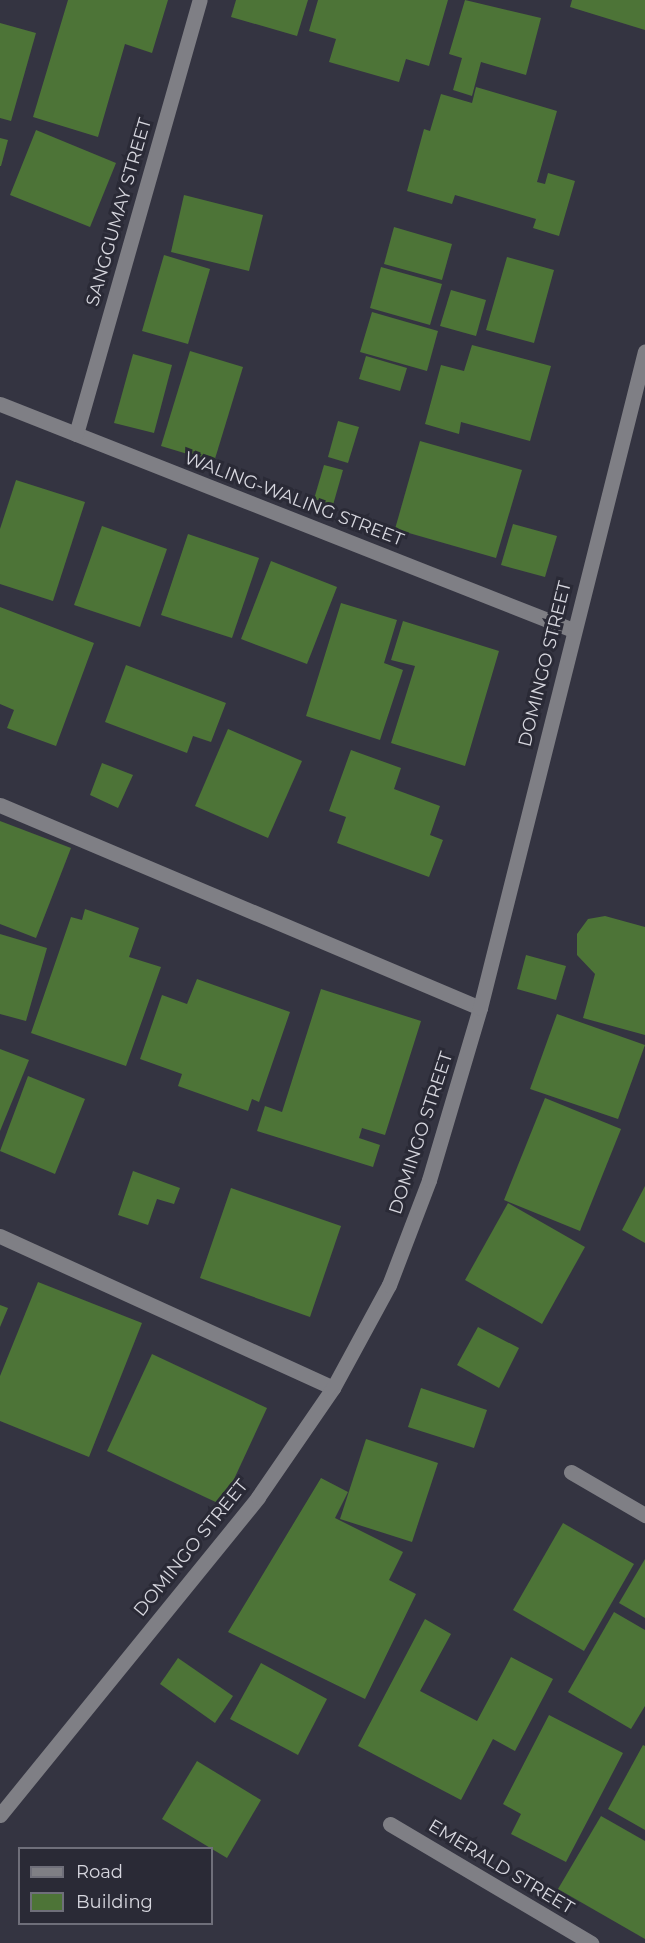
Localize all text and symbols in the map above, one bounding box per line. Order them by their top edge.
street label: SANGGUMAY STREET [82,115,156,309]
street label: WALING-WALING STREET [181,447,407,551]
street label: DOMINGO STREET [514,579,576,749]
street label: DOMINGO STREET [385,1049,457,1217]
street label: DOMINGO STREET [129,1475,253,1621]
street label: EMERALD STREET [424,1815,578,1919]
legend [18,1847,213,1925]
text: Road [76,1861,123,1883]
text: Building [76,1891,153,1913]

